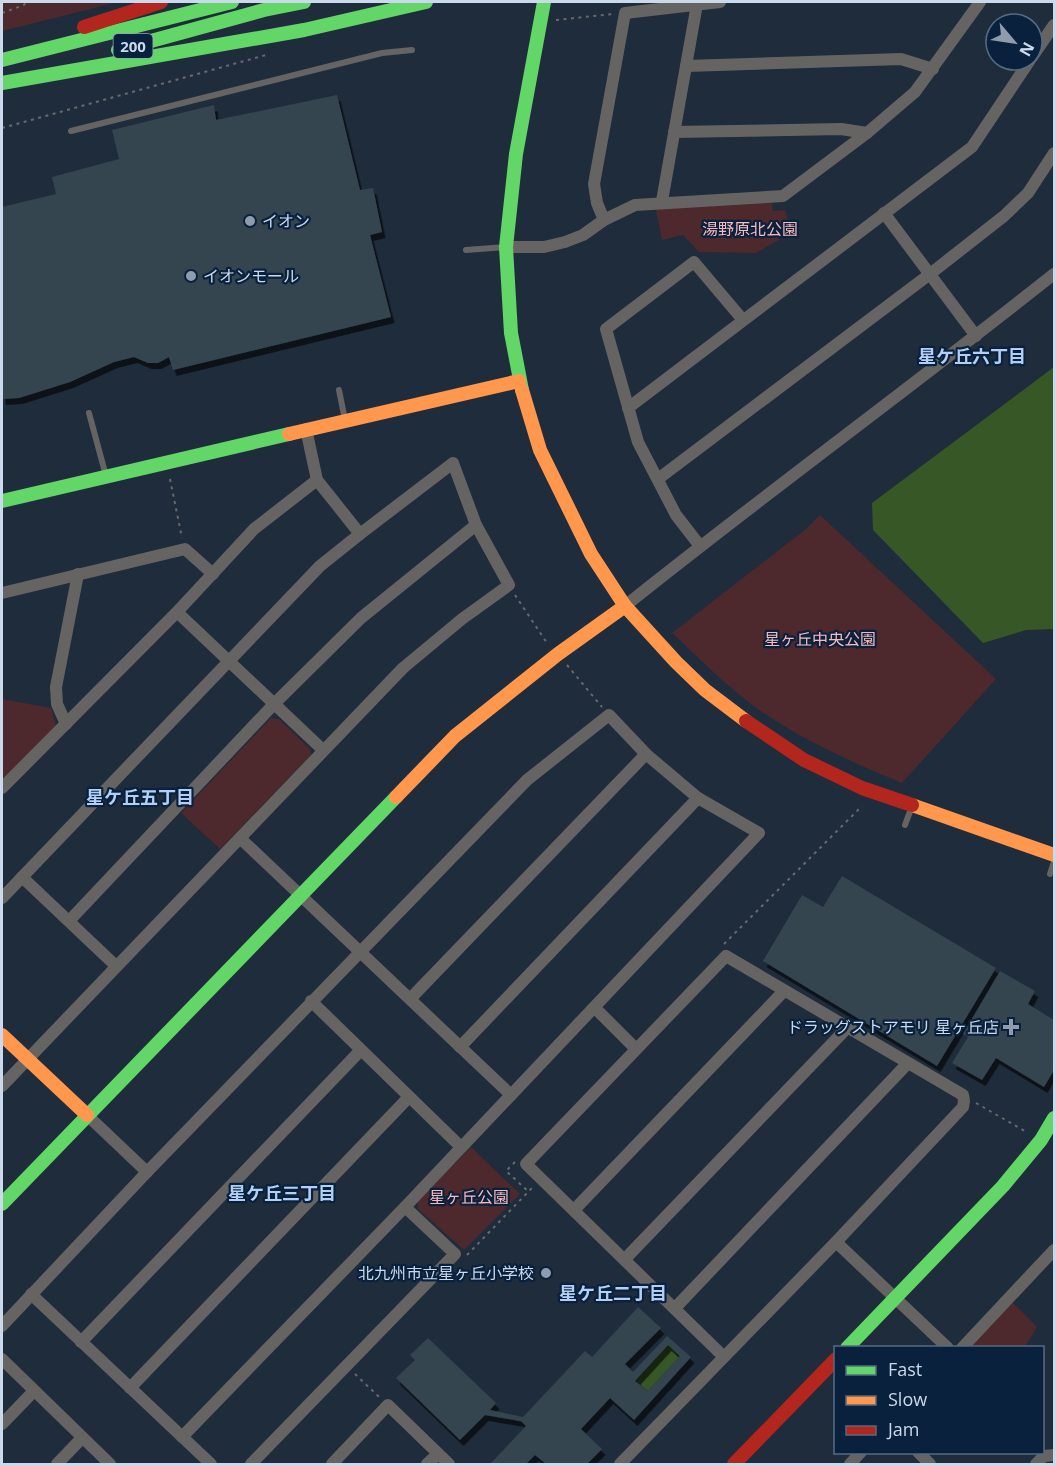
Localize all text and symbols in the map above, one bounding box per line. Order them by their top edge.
north arrow [984,12,1044,72]
road number: 200 [114,34,152,58]
text: N [1014,38,1040,60]
place label: イオン [262,210,310,232]
marker: イオン [243,214,257,228]
park label: 湯野原北公園 [702,218,798,240]
place label: イオンモール [203,265,299,287]
marker: イオンモール [184,269,198,283]
district label: 星ケ丘六丁目 [918,344,1026,368]
park label: 星ヶ丘中央公園 [764,628,876,650]
district label: 星ケ丘五丁目 [86,785,194,809]
place label: ドラッグストアモリ 星ヶ丘店 [787,1016,999,1038]
marker: ドラッグストアモリ 星ヶ丘店 [1004,1020,1018,1034]
district label: 星ケ丘三丁目 [228,1181,336,1205]
park label: 星ヶ丘公園 [429,1186,509,1208]
place label: 北九州市立星ヶ丘小学校 [358,1262,534,1284]
marker: 北九州市立星ヶ丘小学校 [539,1266,553,1280]
district label: 星ケ丘二丁目 [559,1281,667,1305]
legend [834,1346,1044,1454]
text: Fast [888,1357,922,1381]
text: Slow [888,1387,927,1411]
text: Jam [886,1417,920,1441]

